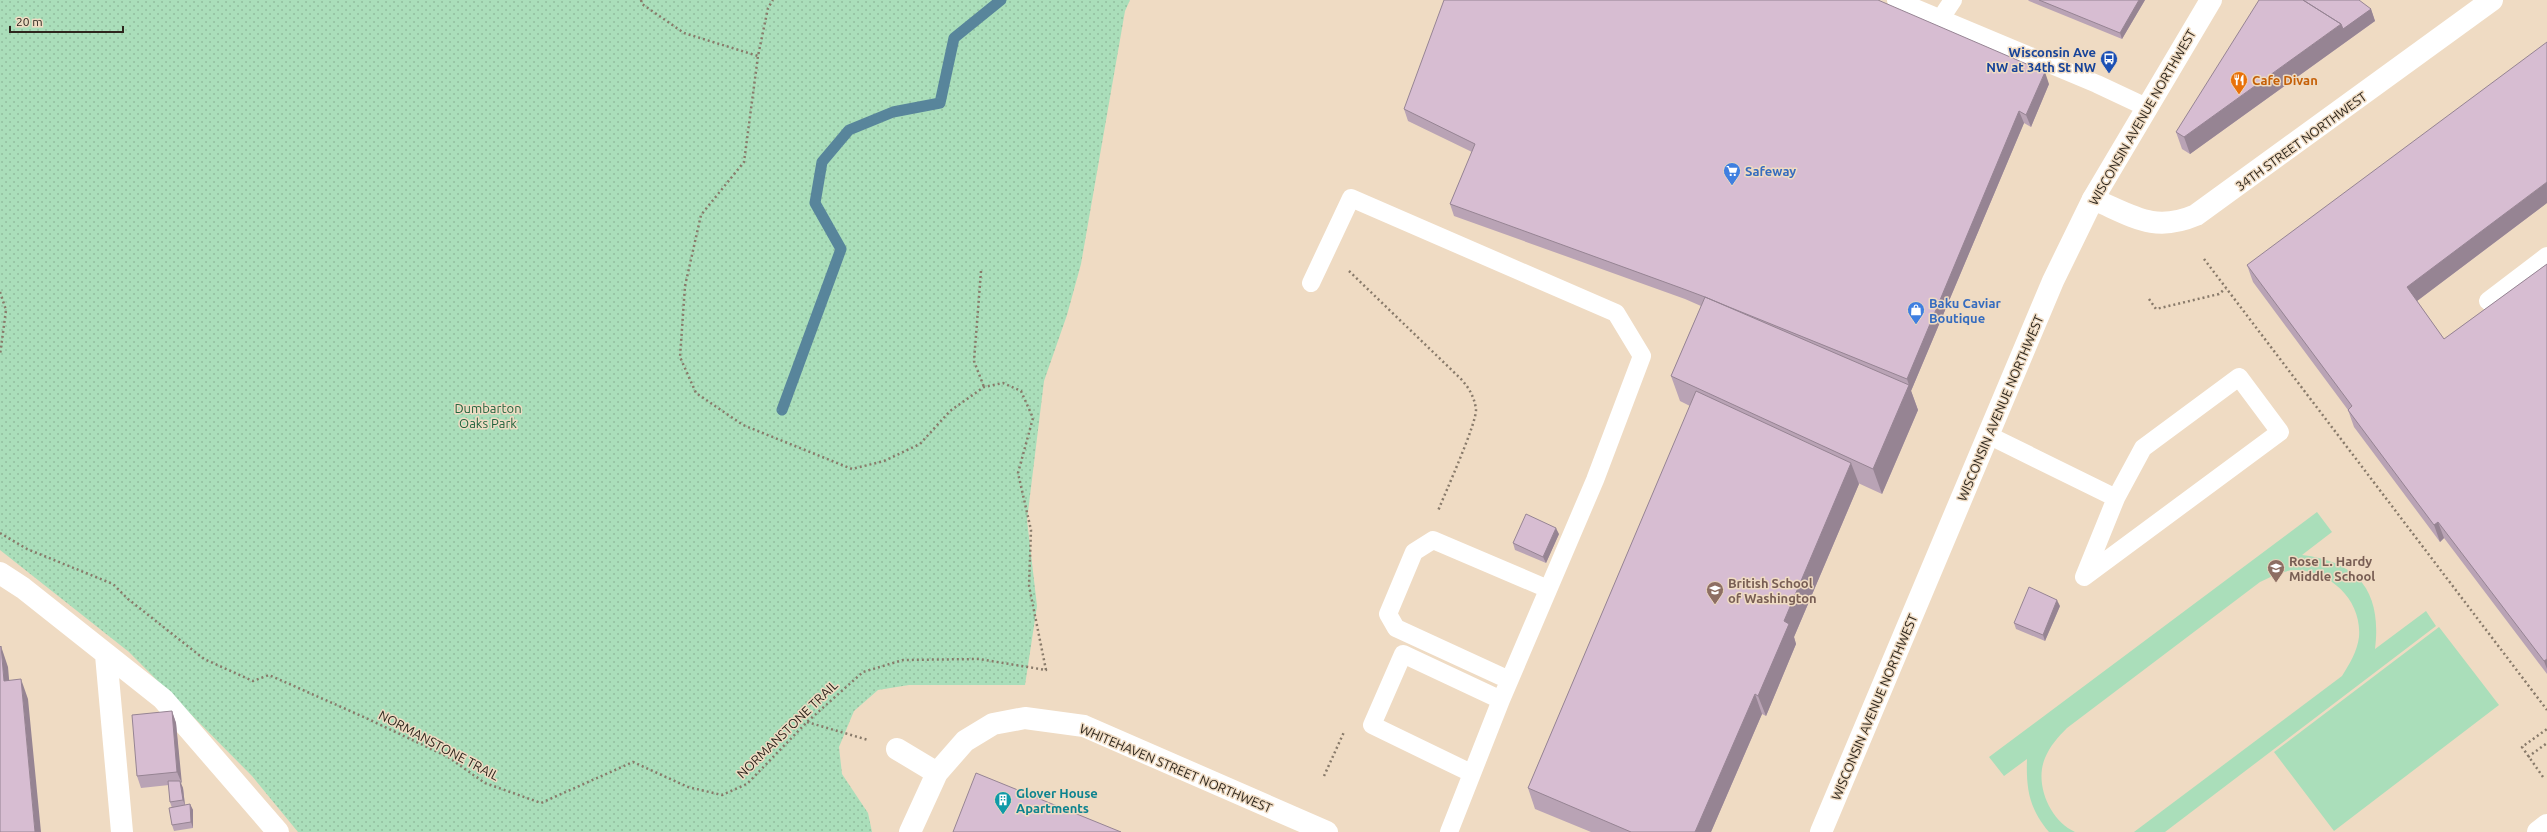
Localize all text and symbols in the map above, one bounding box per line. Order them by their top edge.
scale bar [10,8,123,34]
text: 20 m [16,15,43,28]
street label: WISCONSIN AVENUE NORTHWEST [2086,27,2198,207]
place label: Wisconsin Ave NW at 34th St NW [1986,45,2096,74]
bus stop icon: Wisconsin Ave NW at 34th St NW [2099,49,2119,74]
restaurant icon: Cafe Divan [2229,70,2249,95]
place label: Cafe Divan [2252,73,2318,87]
street label: 34TH STREET NORTHWEST [2233,89,2369,193]
supermarket icon: Safeway [1722,161,1742,186]
place label: Safeway [1745,164,1796,178]
place label: Baku Caviar Boutique [1929,296,2002,325]
shop icon: Baku Caviar Boutique [1906,300,1926,325]
street label: WISCONSIN AVENUE NORTHWEST [1954,313,2046,503]
park label: Dumbarton Oaks Park [454,401,522,430]
place label: Rose L. Hardy Middle School [2289,554,2375,583]
school or university icon: Rose L. Hardy Middle School [2266,558,2286,583]
place label: British School of Washington [1728,576,1817,605]
school or university icon: British School of Washington [1705,580,1725,605]
street label: WISCONSIN AVENUE NORTHWEST [1828,612,1920,802]
street label: NORMANSTONE TRAIL [734,677,840,781]
street label: NORMANSTONE TRAIL [377,707,502,783]
street label: WHITEHAVEN STREET NORTHWEST [1078,721,1274,815]
place label: Glover House Apartments [1016,786,1098,815]
building icon: Glover House Apartments [993,790,1013,815]

